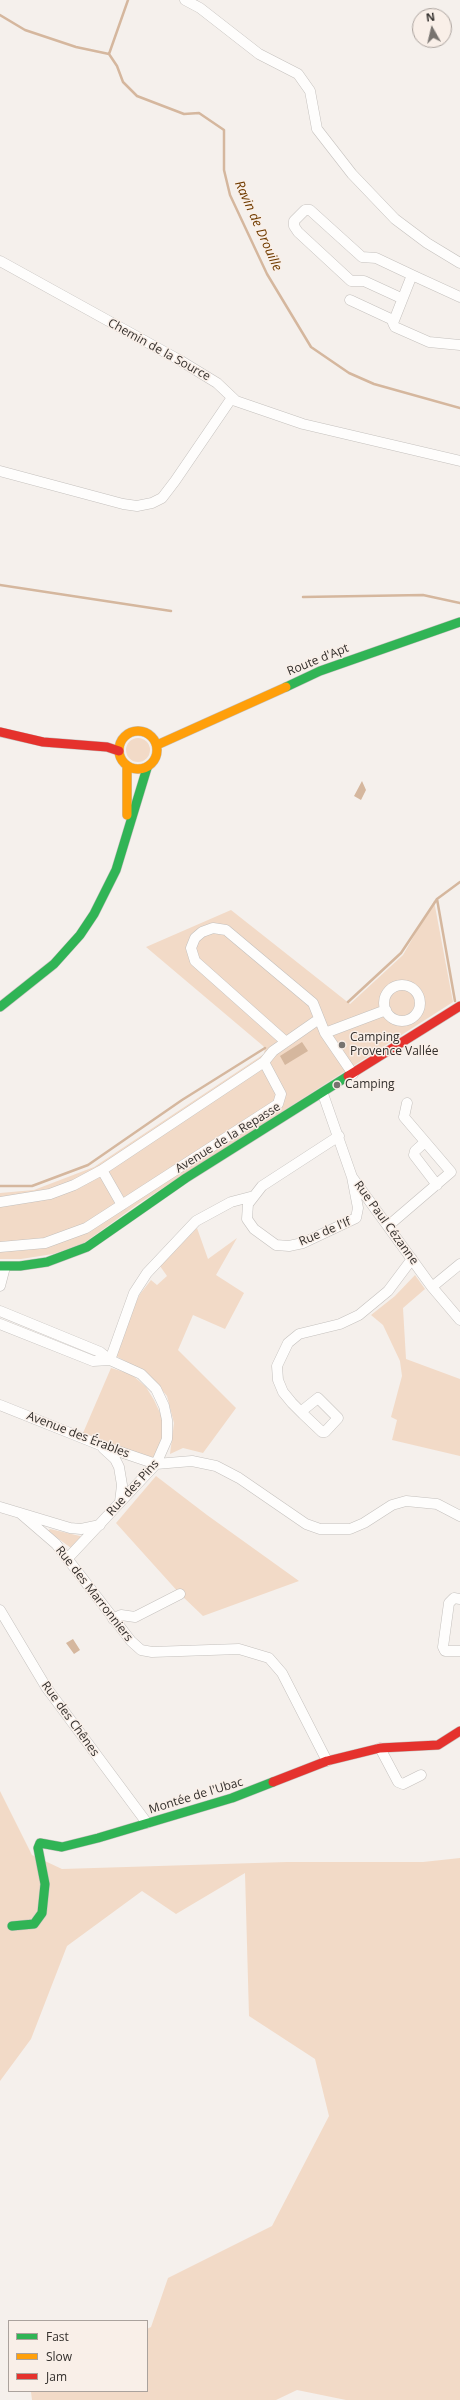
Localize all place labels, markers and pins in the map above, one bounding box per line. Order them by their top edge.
place label: Camping Provence Vallée [350,1031,438,1059]
marker: Camping Provence Vallée [337,1040,347,1050]
place label: Camping [345,1078,395,1092]
marker: Camping [332,1080,342,1090]

